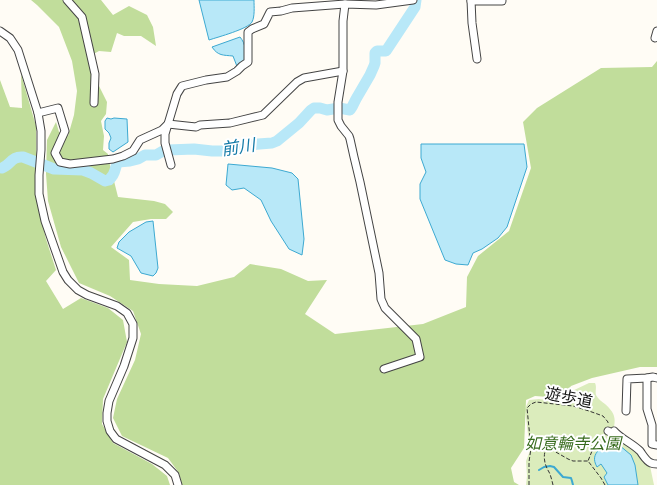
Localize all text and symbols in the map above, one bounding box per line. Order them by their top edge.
water label: 前川 [219,132,259,163]
street label: 遊歩道 [543,382,595,414]
park label: 如意輪寺公園 [525,432,623,456]

